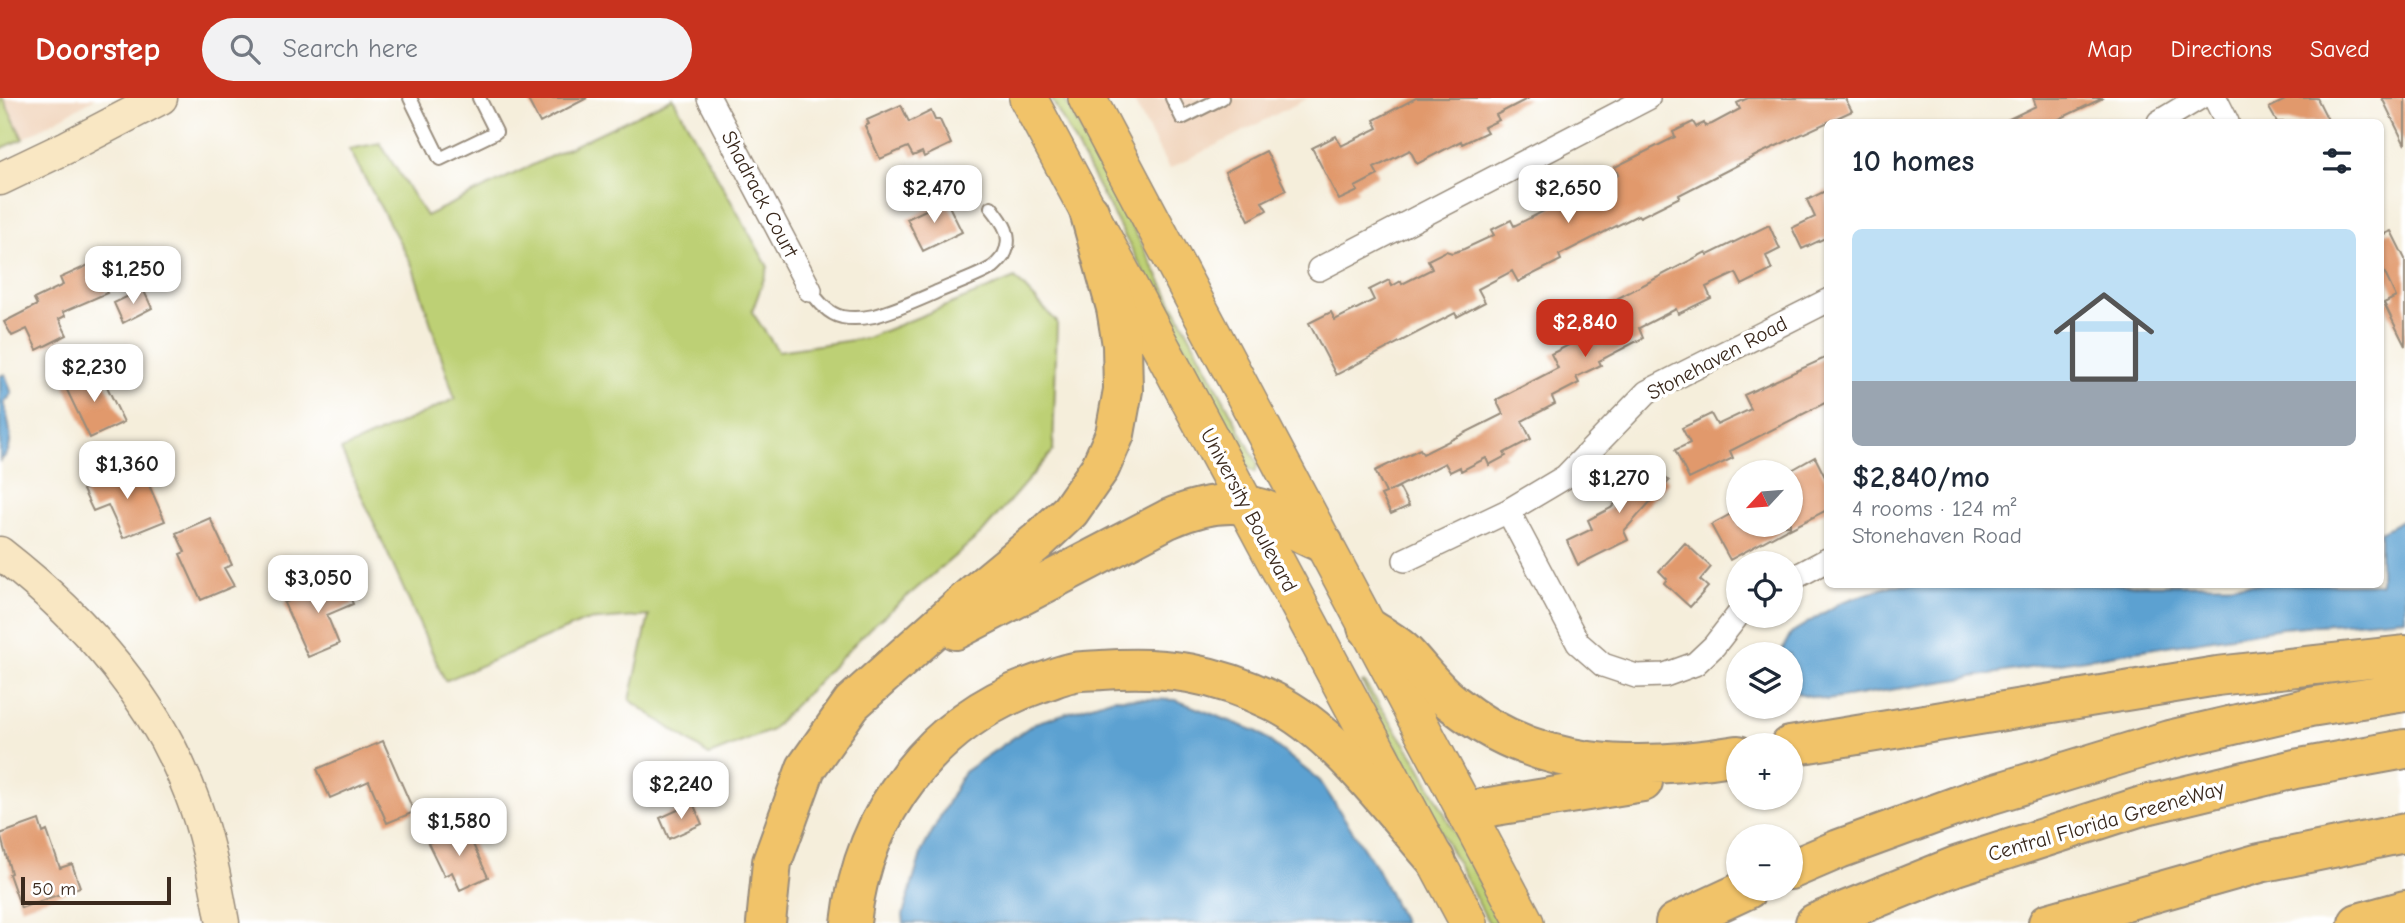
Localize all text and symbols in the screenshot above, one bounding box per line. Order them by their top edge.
search box [202,18,692,81]
text: Doorstep [35,30,160,68]
icon: search [226,30,264,68]
text: Search here [282,34,418,64]
text: Map [2087,35,2133,63]
text: Directions [2171,35,2272,63]
text: Saved [2310,35,2370,63]
street label: Shadrack Court [717,127,804,262]
icon: filters [2318,142,2356,180]
text: 10 homes [1852,144,1974,179]
pin: $2,470 [877,166,991,225]
pin: $2,650 [1511,166,1625,225]
text: $2,470 [902,174,966,201]
text: $2,650 [1534,174,1602,201]
pin: $1,250 [76,246,190,306]
text: $1,250 [101,255,165,282]
icon: home [2041,274,2167,400]
pin: $2,840 [1528,300,1642,359]
text: $2,840 [1552,308,1618,335]
street label: Stonehaven Road [1643,311,1791,405]
pin: $2,230 [37,344,151,404]
text: $2,230 [61,353,127,380]
street label: University Boulevard [1196,424,1302,596]
pin: $1,360 [70,442,184,501]
text: $1,360 [95,450,159,477]
pin: $1,270 [1562,456,1676,515]
north arrow [1726,460,1802,537]
map controls [1726,460,1803,901]
text: $2,840/mo [1852,460,1990,495]
text: $1,270 [1588,464,1650,491]
text: 4 rooms · 124 m² [1852,495,2016,522]
text: Stonehaven Road [1852,522,2022,549]
button: locate [1726,551,1803,628]
pin: $3,050 [261,556,375,615]
text: $3,050 [284,564,352,591]
button: layers [1726,642,1803,719]
button: + [1726,733,1803,810]
pin: $2,240 [624,762,738,821]
text: $2,240 [649,770,713,797]
street label: Central Florida GreeneWay [1985,776,2227,866]
pin: $1,580 [402,798,516,858]
text: $1,580 [427,807,491,834]
button: − [1726,824,1803,901]
scale bar [21,874,172,906]
text: 50 m [32,878,76,900]

